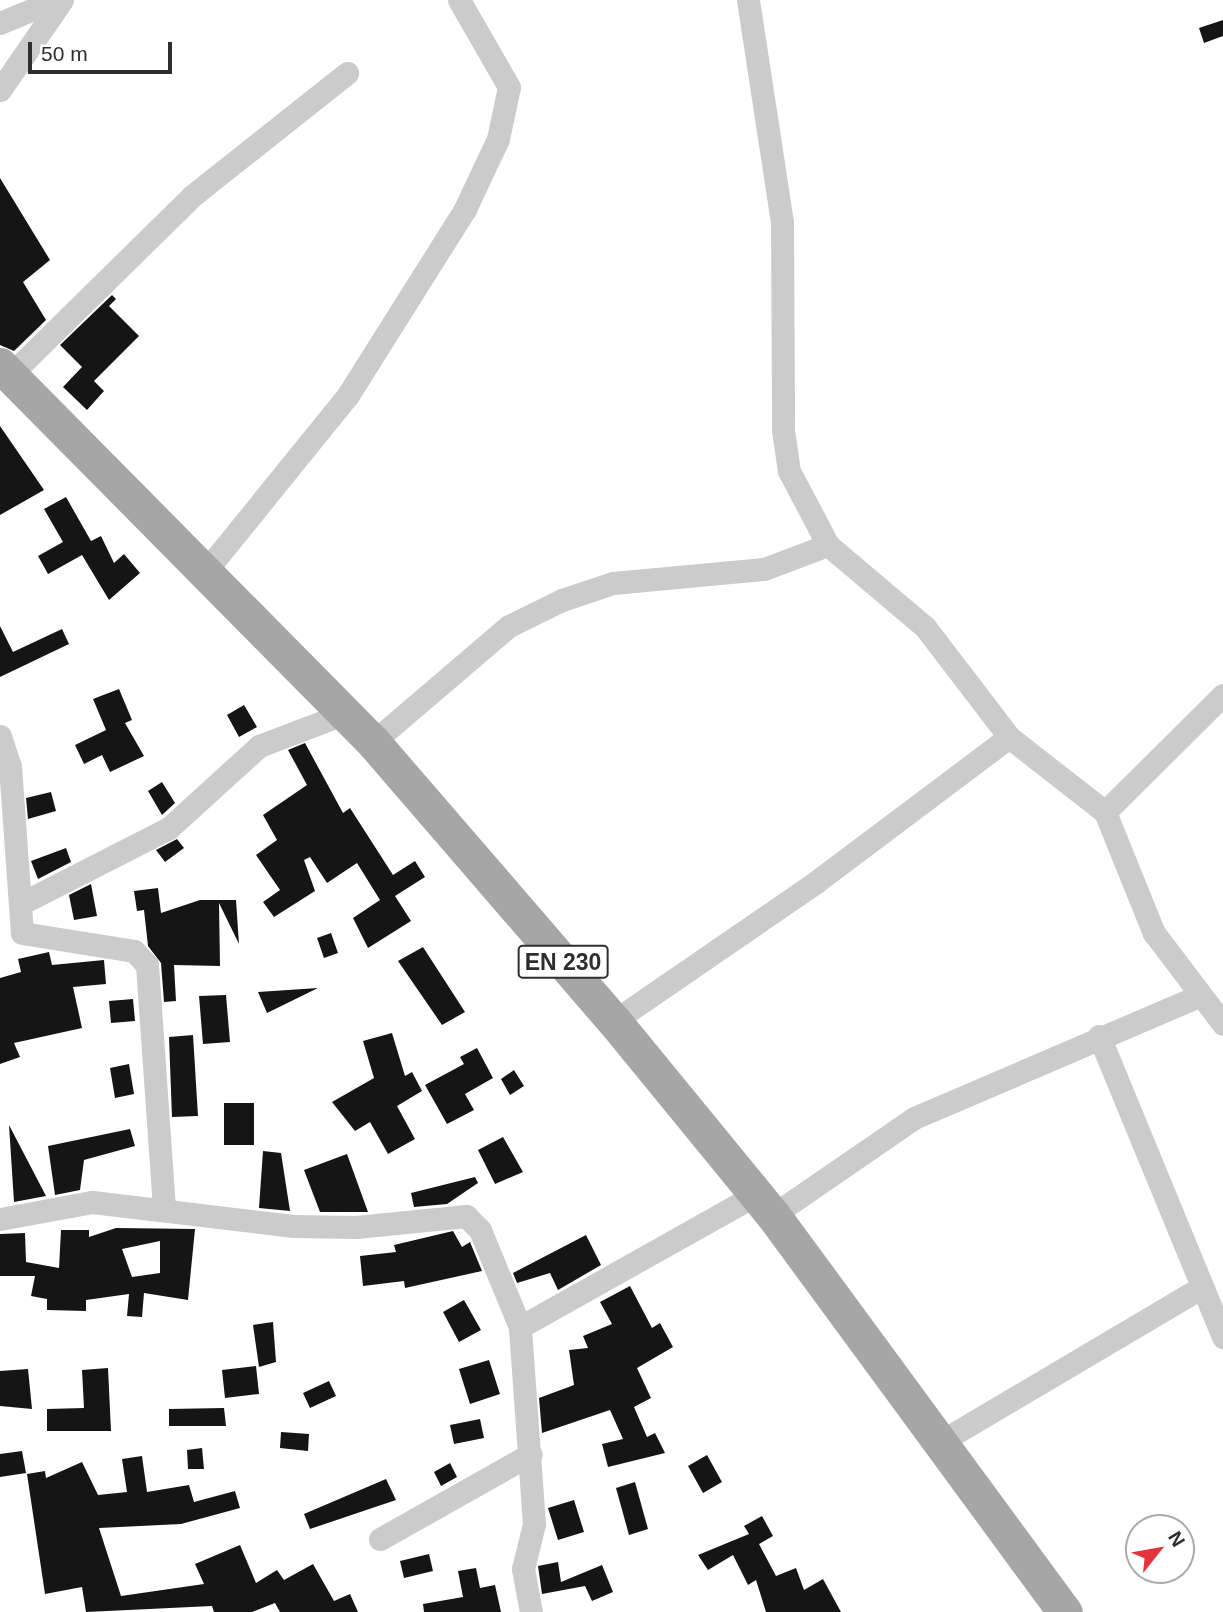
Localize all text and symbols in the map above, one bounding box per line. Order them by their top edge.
scale bar [32,28,175,72]
text: 50 m [41,42,88,65]
road number: EN 230 [518,942,608,981]
north arrow [1125,1514,1195,1584]
text: N [1164,1528,1189,1550]

